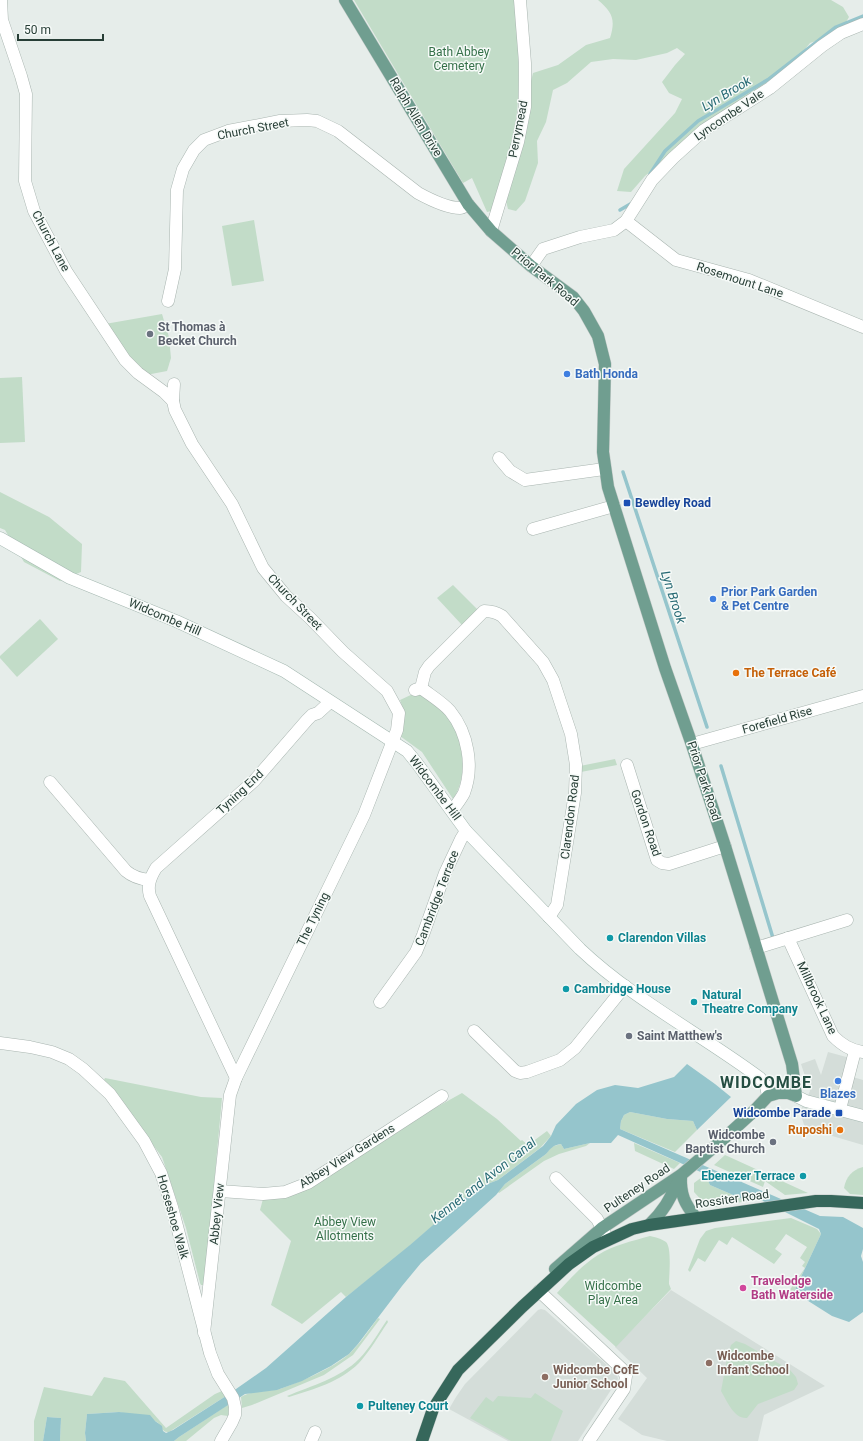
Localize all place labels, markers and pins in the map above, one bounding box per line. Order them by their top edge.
place label: St Thomas à Becket Church [158,320,237,348]
marker: St Thomas à Becket Church [145,329,155,339]
place label: Bath Honda [575,367,639,381]
marker: Bath Honda [562,369,572,379]
place label: Bewdley Road [635,496,711,510]
marker: Bewdley Road [622,498,632,508]
place label: Prior Park Garden & Pet Centre [721,585,817,613]
marker: Prior Park Garden & Pet Centre [708,594,718,604]
place label: The Terrace Café [744,666,837,680]
marker: The Terrace Café [731,668,741,678]
place label: Clarendon Villas [618,931,706,945]
marker: Clarendon Villas [605,933,615,943]
place label: Cambridge House [574,982,671,996]
marker: Cambridge House [561,984,571,994]
place label: Natural Theatre Company [702,988,799,1016]
marker: Natural Theatre Company [689,997,699,1007]
place label: Saint Matthew's [637,1029,722,1043]
marker: Saint Matthew's [624,1031,634,1041]
marker: Blazes [833,1076,843,1086]
place label: Blazes [820,1087,856,1101]
place label: Widcombe Parade [733,1106,832,1120]
marker: Widcombe Parade [834,1108,844,1118]
place label: Ruposhi [788,1123,832,1137]
marker: Ruposhi [835,1125,845,1135]
place label: Widcombe Baptist Church [685,1128,766,1156]
marker: Widcombe Baptist Church [768,1137,778,1147]
place label: Ebenezer Terrace [701,1169,796,1183]
marker: Ebenezer Terrace [798,1171,808,1181]
place label: Travelodge Bath Waterside [751,1274,834,1302]
marker: Travelodge Bath Waterside [738,1283,748,1293]
place label: Widcombe Infant School [717,1349,789,1377]
marker: Widcombe Infant School [704,1358,714,1368]
place label: Widcombe CofE Junior School [553,1363,639,1391]
marker: Widcombe CofE Junior School [540,1372,550,1382]
place label: Pulteney Court [368,1399,448,1413]
marker: Pulteney Court [355,1401,365,1411]

